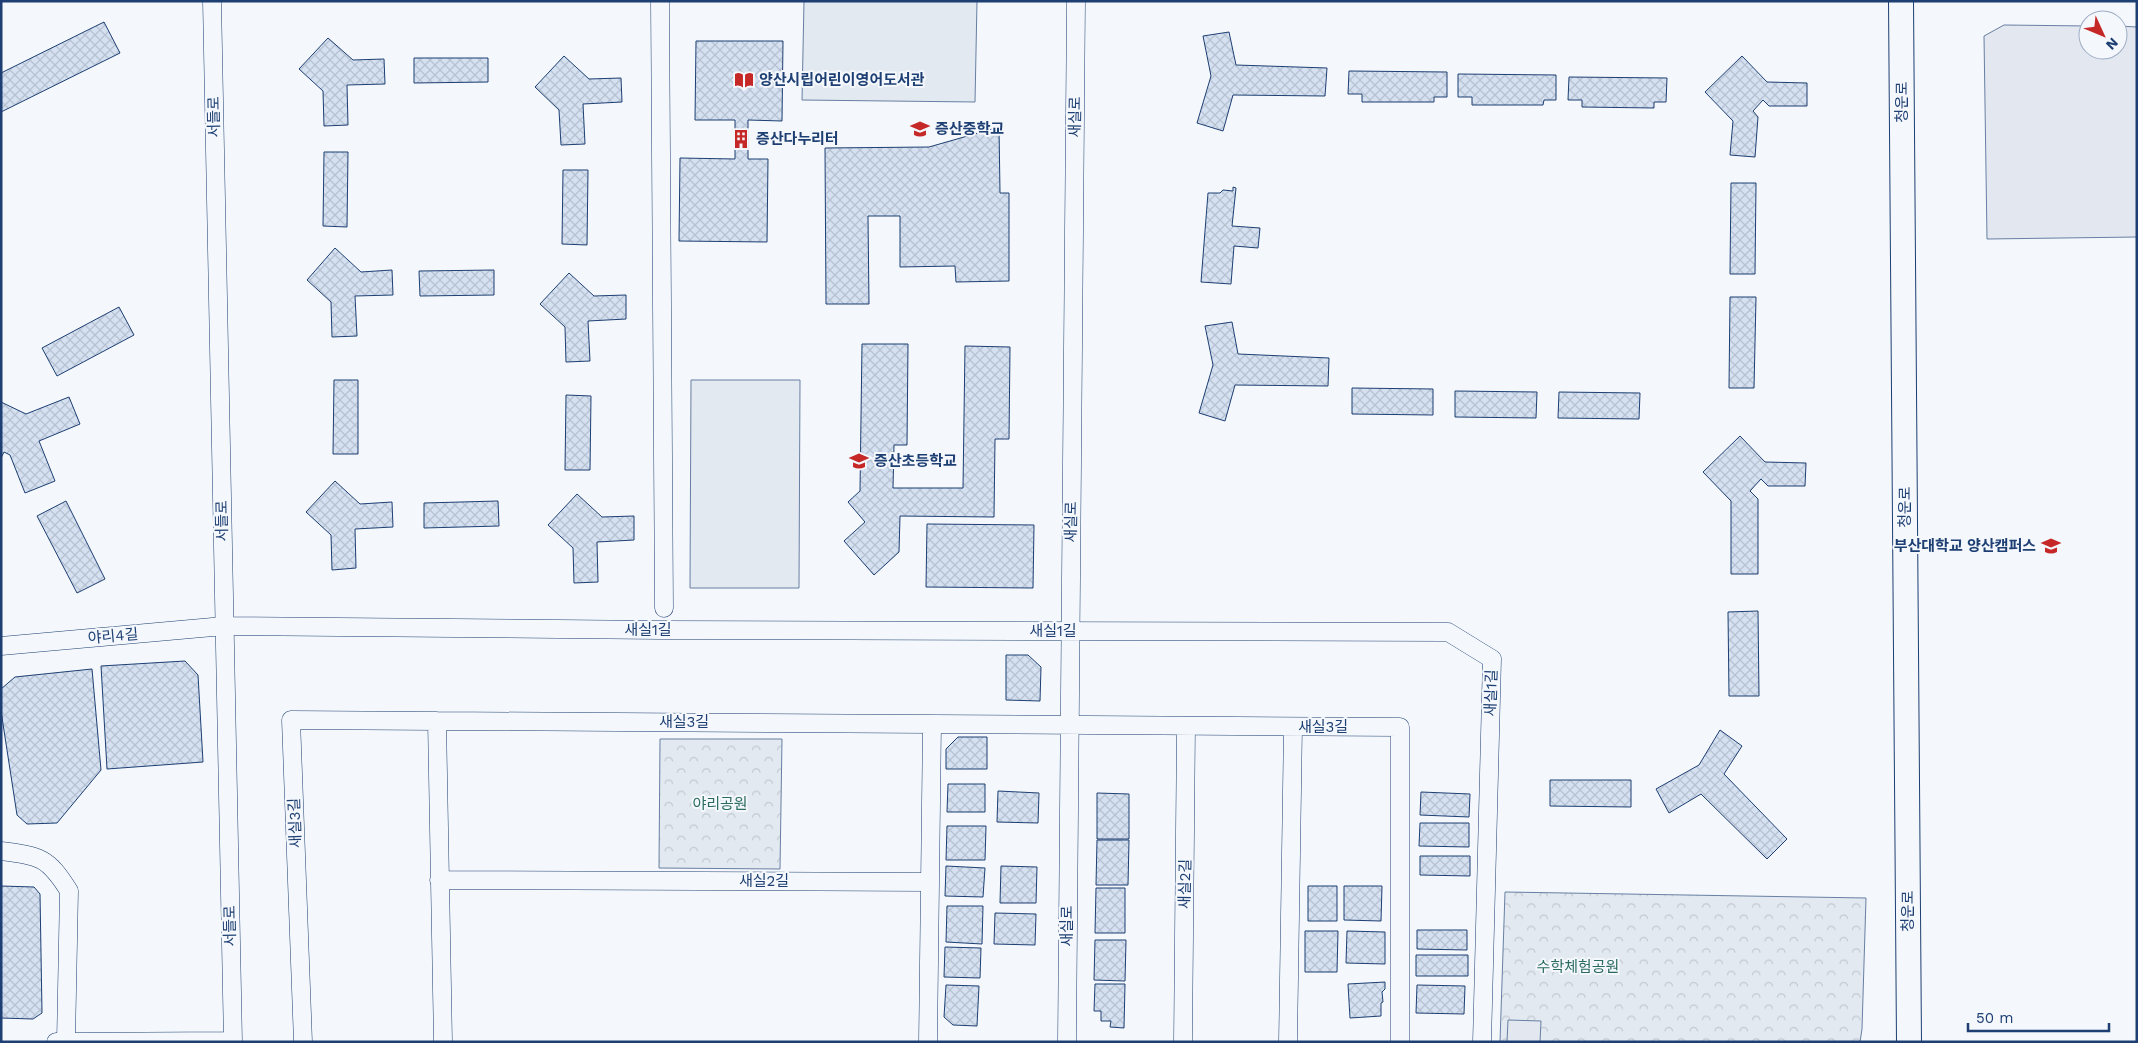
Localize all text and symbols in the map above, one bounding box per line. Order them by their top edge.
north arrow [2078,10,2128,60]
text: N [2103,35,2122,53]
library icon: 양산시립어린이영어도서관 [733,69,755,91]
place label: 양산시립어린이영어도서관 [759,71,925,89]
street label: 청운로 [1893,81,1911,123]
street label: 서들로 [205,96,223,138]
street label: 새실로 [1066,96,1084,138]
school or university icon: 증산중학교 [909,118,931,140]
place label: 증산중학교 [935,120,1004,138]
building icon: 증산다누리터 [730,128,752,150]
place label: 증산다누리터 [756,130,839,148]
school or university icon: 증산초등학교 [848,450,870,472]
place label: 증산초등학교 [874,452,957,470]
street label: 청운로 [1896,486,1914,528]
street label: 서들로 [213,500,231,542]
street label: 새실로 [1062,501,1080,543]
school or university icon: 부산대학교 양산캠퍼스 [2040,535,2062,557]
place label: 부산대학교 양산캠퍼스 [1894,537,2036,555]
street label: 새실1길 [624,621,672,639]
street label: 새실1길 [1029,622,1077,640]
street label: 야리4길 [87,625,139,647]
street label: 새실1길 [1481,669,1501,717]
street label: 새실3길 [659,713,709,731]
street label: 새실3길 [1298,718,1348,736]
park label: 야리공원 [692,795,748,813]
street label: 새실3길 [285,798,305,848]
street label: 새실2길 [1176,859,1194,909]
street label: 새실2길 [739,872,789,890]
street label: 청운로 [1899,890,1917,932]
street label: 서들로 [221,905,239,947]
street label: 새실로 [1058,905,1076,947]
park label: 수학체험공원 [1537,958,1619,976]
scale bar [1968,1000,2109,1032]
text: 50 m [1976,1009,2013,1027]

